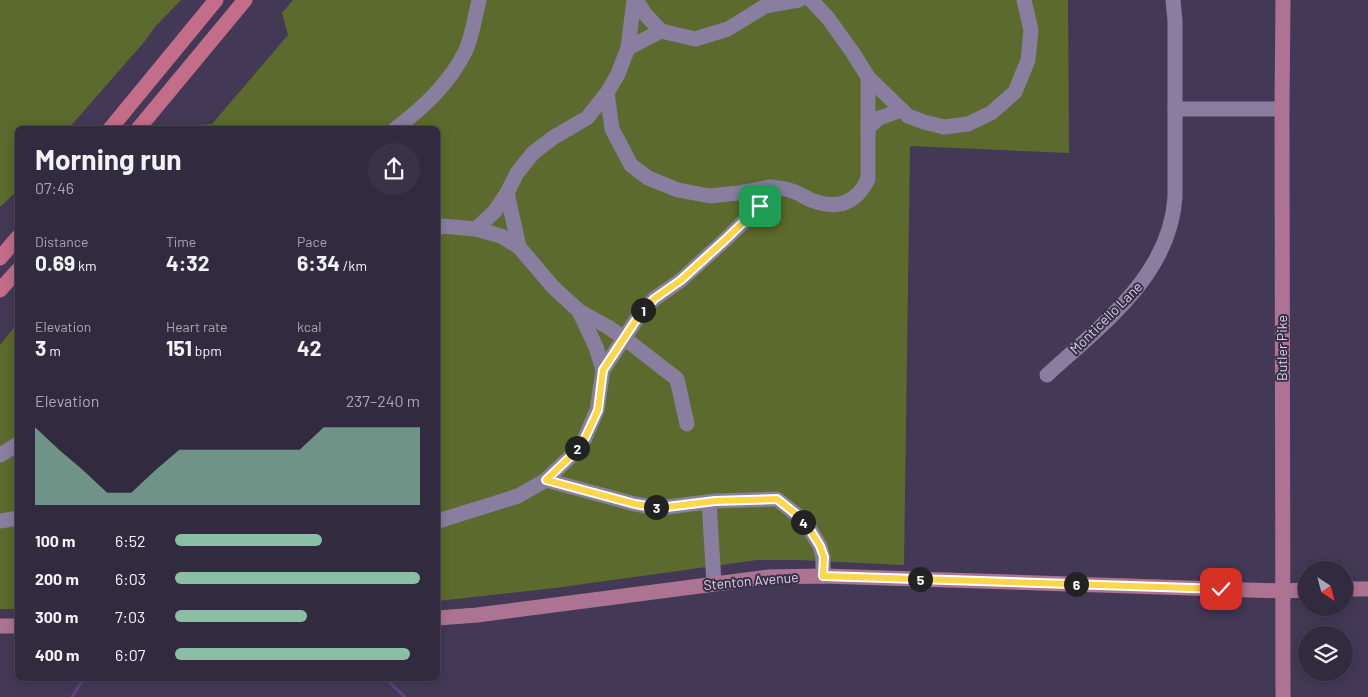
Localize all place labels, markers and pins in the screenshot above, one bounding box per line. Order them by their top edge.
pin [739,185,781,227]
pin: 1 [630,298,656,322]
pin: 2 [564,436,590,460]
pin: 3 [644,494,668,520]
pin: 4 [790,510,816,534]
pin: 5 [908,566,932,592]
pin [1200,568,1242,610]
pin: 6 [1064,572,1088,596]

